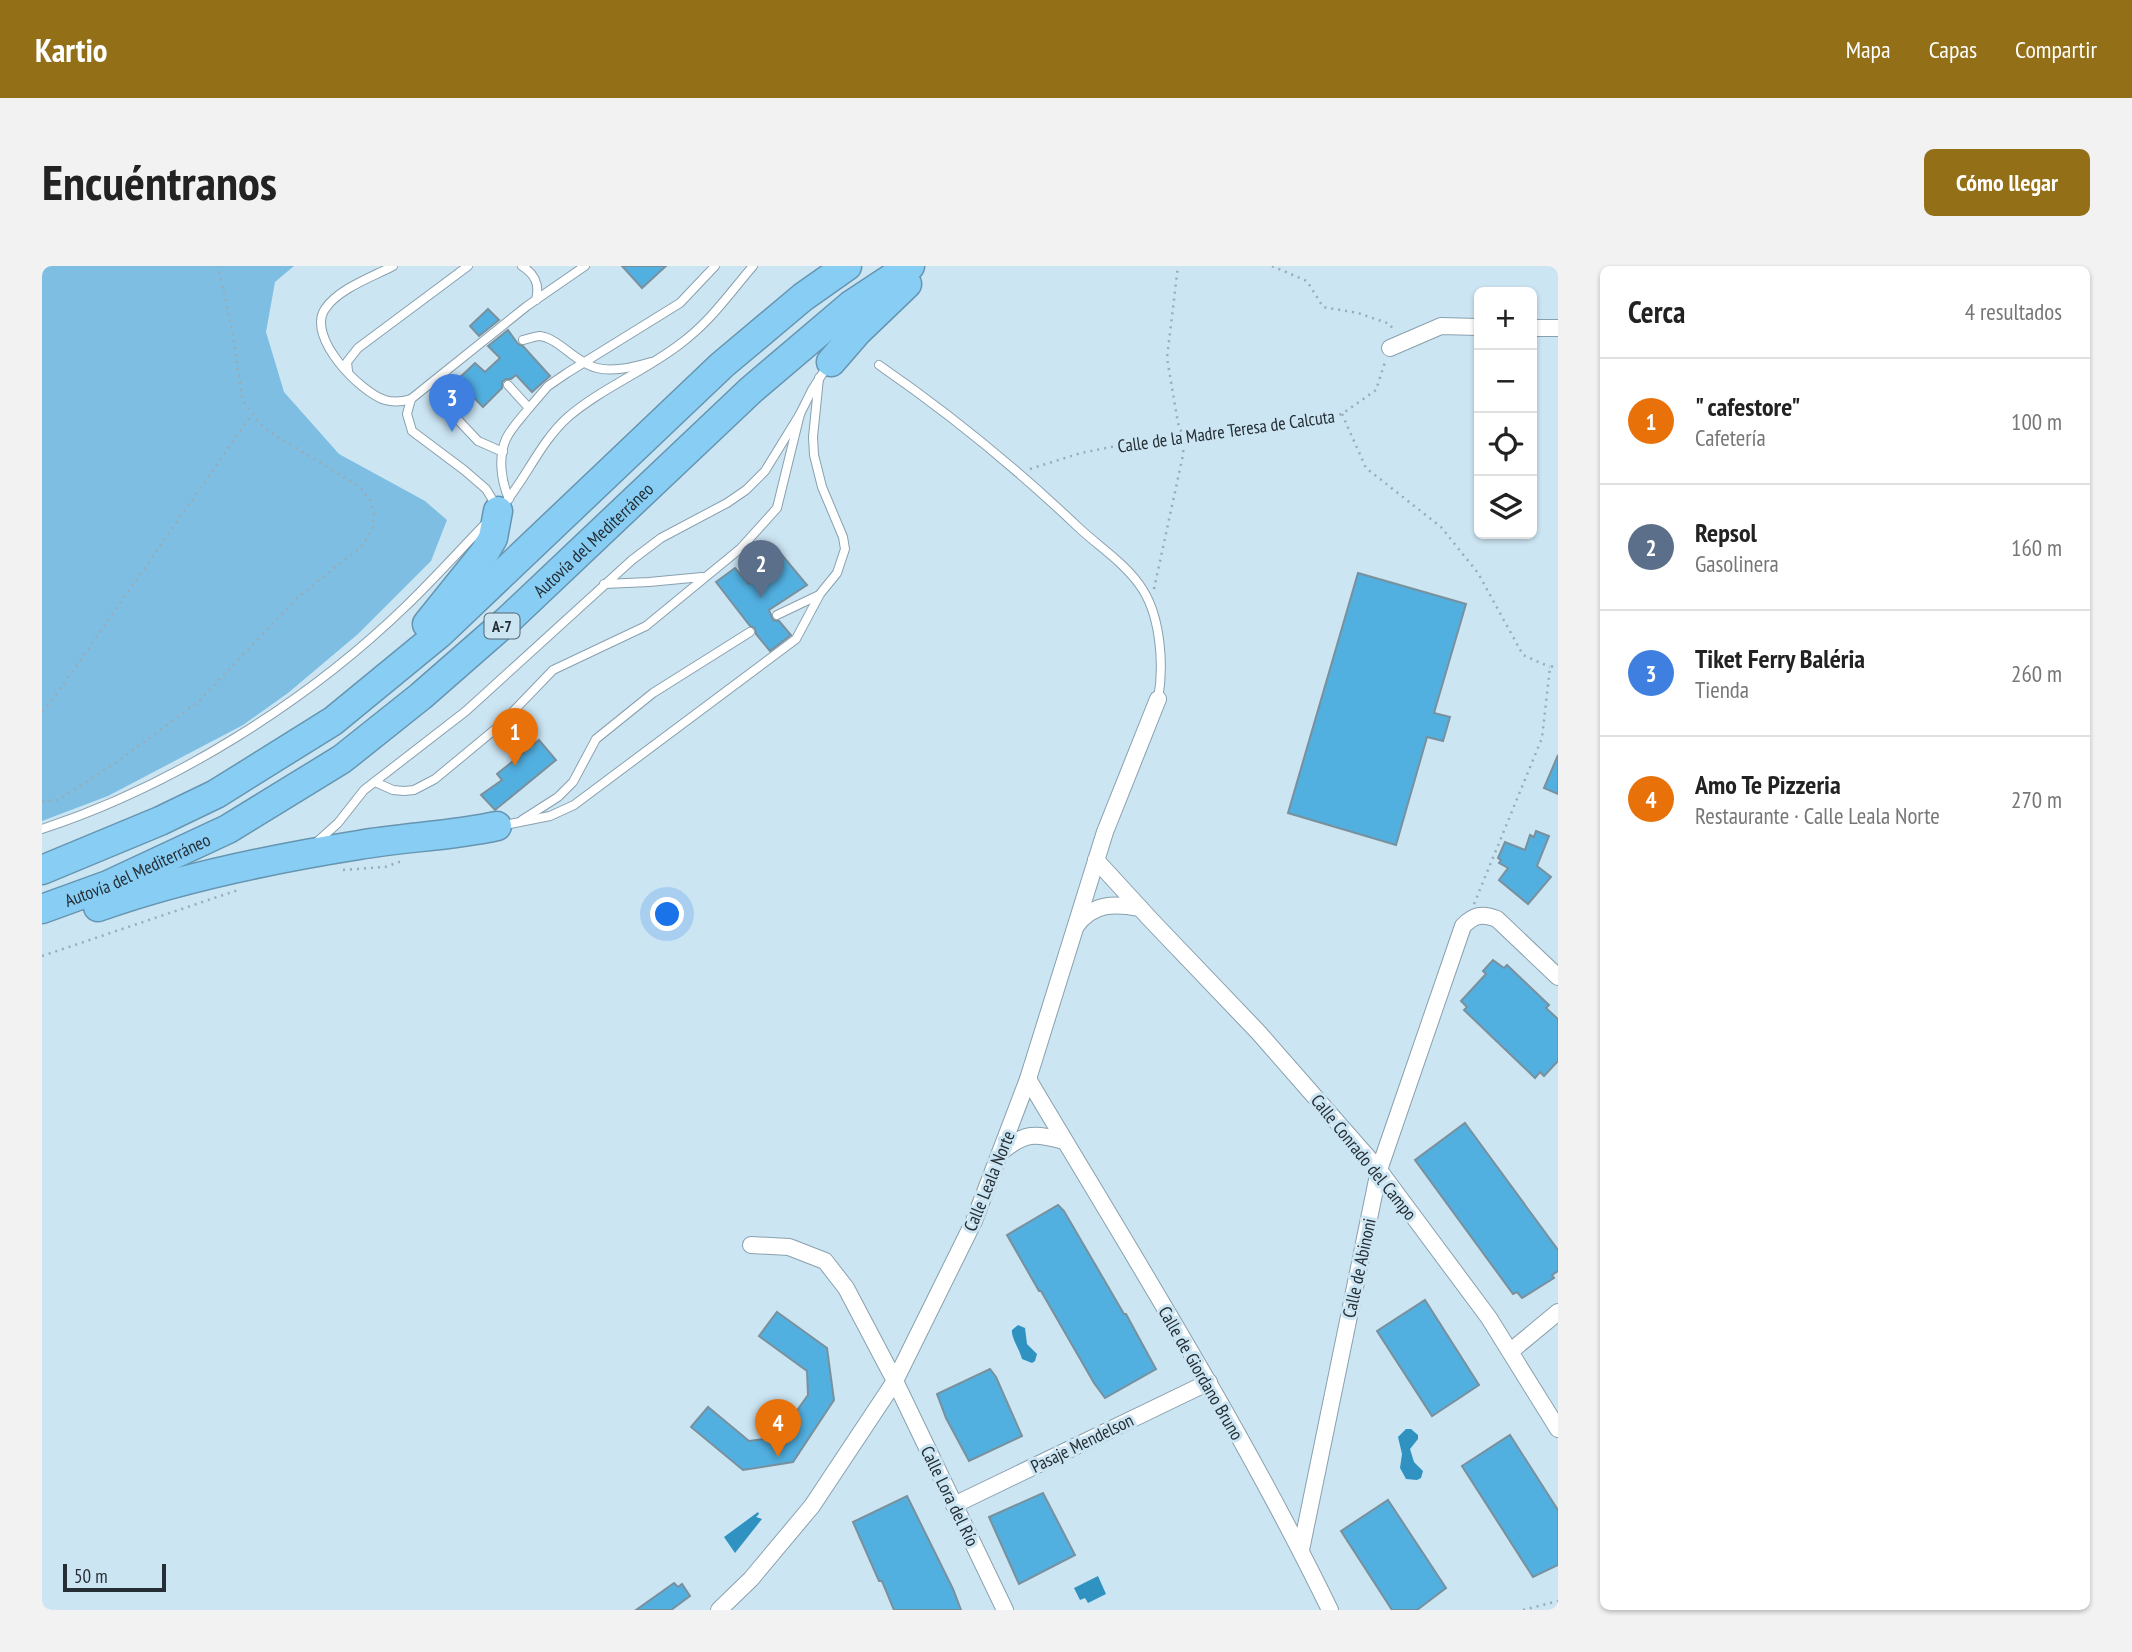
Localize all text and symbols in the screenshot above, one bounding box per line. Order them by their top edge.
text: Kartio [35,28,108,71]
text: Mapa [1846,34,1891,65]
text: Capas [1929,34,1977,65]
text: Compartir [2015,34,2097,65]
button: Cómo llegar [1924,149,2090,216]
text: Encuéntranos [42,150,277,214]
map controls [1474,287,1537,539]
button: + [1474,287,1537,350]
text: Cerca [1628,292,1685,331]
text: 4 resultados [1965,297,2062,326]
button: − [1474,350,1537,413]
pin: 3 [429,374,475,432]
text: " cafestore" [1695,390,1800,423]
street label: Calle de la Madre Teresa de Calcuta [1116,404,1336,458]
text: 1 [1646,407,1657,436]
text: 100 m [2011,407,2062,436]
button: locate [1474,413,1537,476]
text: Cafetería [1695,423,1766,452]
button: layers [1474,476,1537,539]
street label: Autovía del Mediterráneo [528,477,658,602]
text: Repsol [1695,516,1757,549]
text: 2 [1646,533,1657,562]
text: 160 m [2011,533,2062,562]
pin: 2 [738,540,784,598]
text: Gasolinera [1695,549,1779,578]
road number: A-7 [484,614,519,638]
text: Tiket Ferry Baléria [1695,642,1865,675]
text: 3 [1646,659,1657,688]
text: 260 m [2011,659,2062,688]
text: Tienda [1695,675,1749,704]
pin: 1 [492,708,538,766]
text: Amo Te Pizzeria [1695,768,1841,801]
text: 4 [1646,785,1657,814]
text: 270 m [2011,785,2062,814]
text: Restaurante · Calle Leala Norte [1695,801,1940,830]
street label: Autovía del Mediterráneo [61,827,214,911]
your location [650,897,684,931]
street label: Calle Conrado del Campo [1306,1089,1422,1225]
street label: Calle Leala Norte [958,1127,1020,1235]
street label: Calle de Abinoni [1337,1216,1381,1320]
street label: Calle de Giordano Bruno [1153,1302,1249,1444]
pin: 4 [755,1399,801,1457]
street label: Pasaje Mendelson [1027,1408,1137,1478]
street label: Calle Lora del Río [916,1442,984,1550]
scale bar [63,1561,166,1593]
text: 50 m [74,1564,108,1588]

